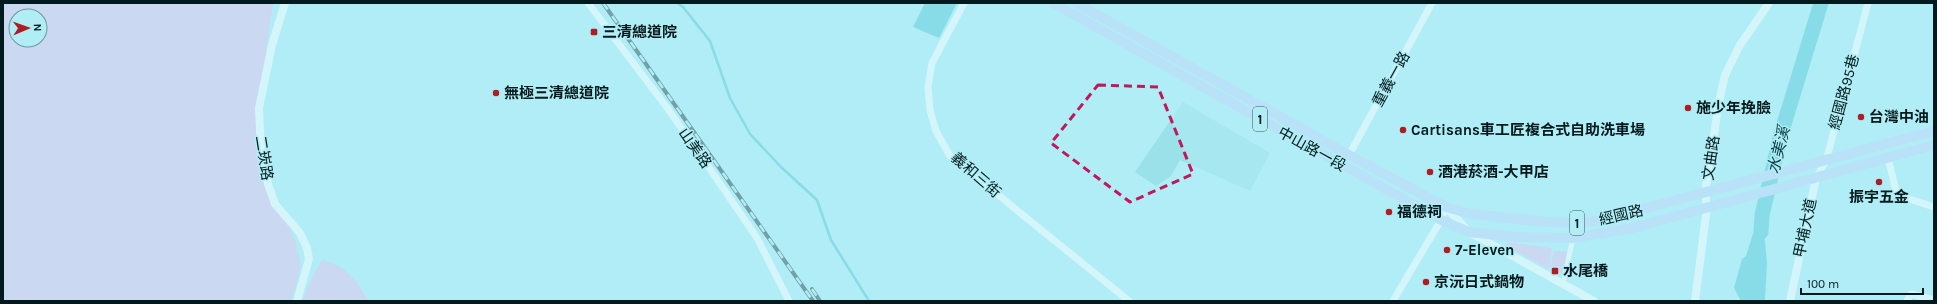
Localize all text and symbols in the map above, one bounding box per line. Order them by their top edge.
north arrow [8,8,48,48]
text: N [31,23,44,32]
place label: 三清總道院 [602,23,677,41]
marker: 三清總道院 [589,27,599,37]
street label: 重義一路 [1369,48,1413,110]
street label: 經國路95巷 [1825,52,1863,132]
place label: 無極三清總道院 [504,84,609,102]
marker: 無極三清總道院 [491,88,501,98]
place label: 施少年挽臉 [1696,99,1771,117]
marker: 施少年挽臉 [1683,103,1693,113]
road number: 1 [1253,107,1267,131]
place label: 台灣中油 [1869,108,1929,126]
marker: 台灣中油 [1856,112,1866,122]
place label: Cartisans車工匠複合式自助洗車場 [1411,121,1645,139]
street label: 中山路一段 [1275,123,1349,175]
water label: 水美溪 [1763,123,1794,176]
street label: 山美路 [675,124,715,172]
marker: Cartisans車工匠複合式自助洗車場 [1398,125,1408,135]
street label: 二崁路 [252,134,276,182]
street label: 文曲路 [1699,134,1723,182]
street label: 義和三街 [947,149,1005,201]
place label: 酒港菸酒-大甲店 [1438,163,1549,181]
marker: 酒港菸酒-大甲店 [1425,167,1435,177]
marker: 振宇五金 [1874,177,1884,187]
place label: 振宇五金 [1849,188,1909,206]
street label: 甲埔大道 [1790,197,1820,259]
street label: 經國路 [1597,201,1645,229]
place label: 福德祠 [1397,203,1442,221]
marker: 福德祠 [1384,207,1394,217]
road number: 1 [1570,211,1584,235]
place label: 7-Eleven [1455,241,1514,259]
marker: 7-Eleven [1442,245,1452,255]
place label: 水尾橋 [1563,262,1609,280]
marker: 水尾橋 [1550,266,1560,276]
scale bar [1801,270,1923,296]
place label: 京沅日式鍋物 [1434,273,1524,291]
marker: 京沅日式鍋物 [1421,277,1431,287]
text: 100 m [1807,277,1839,291]

